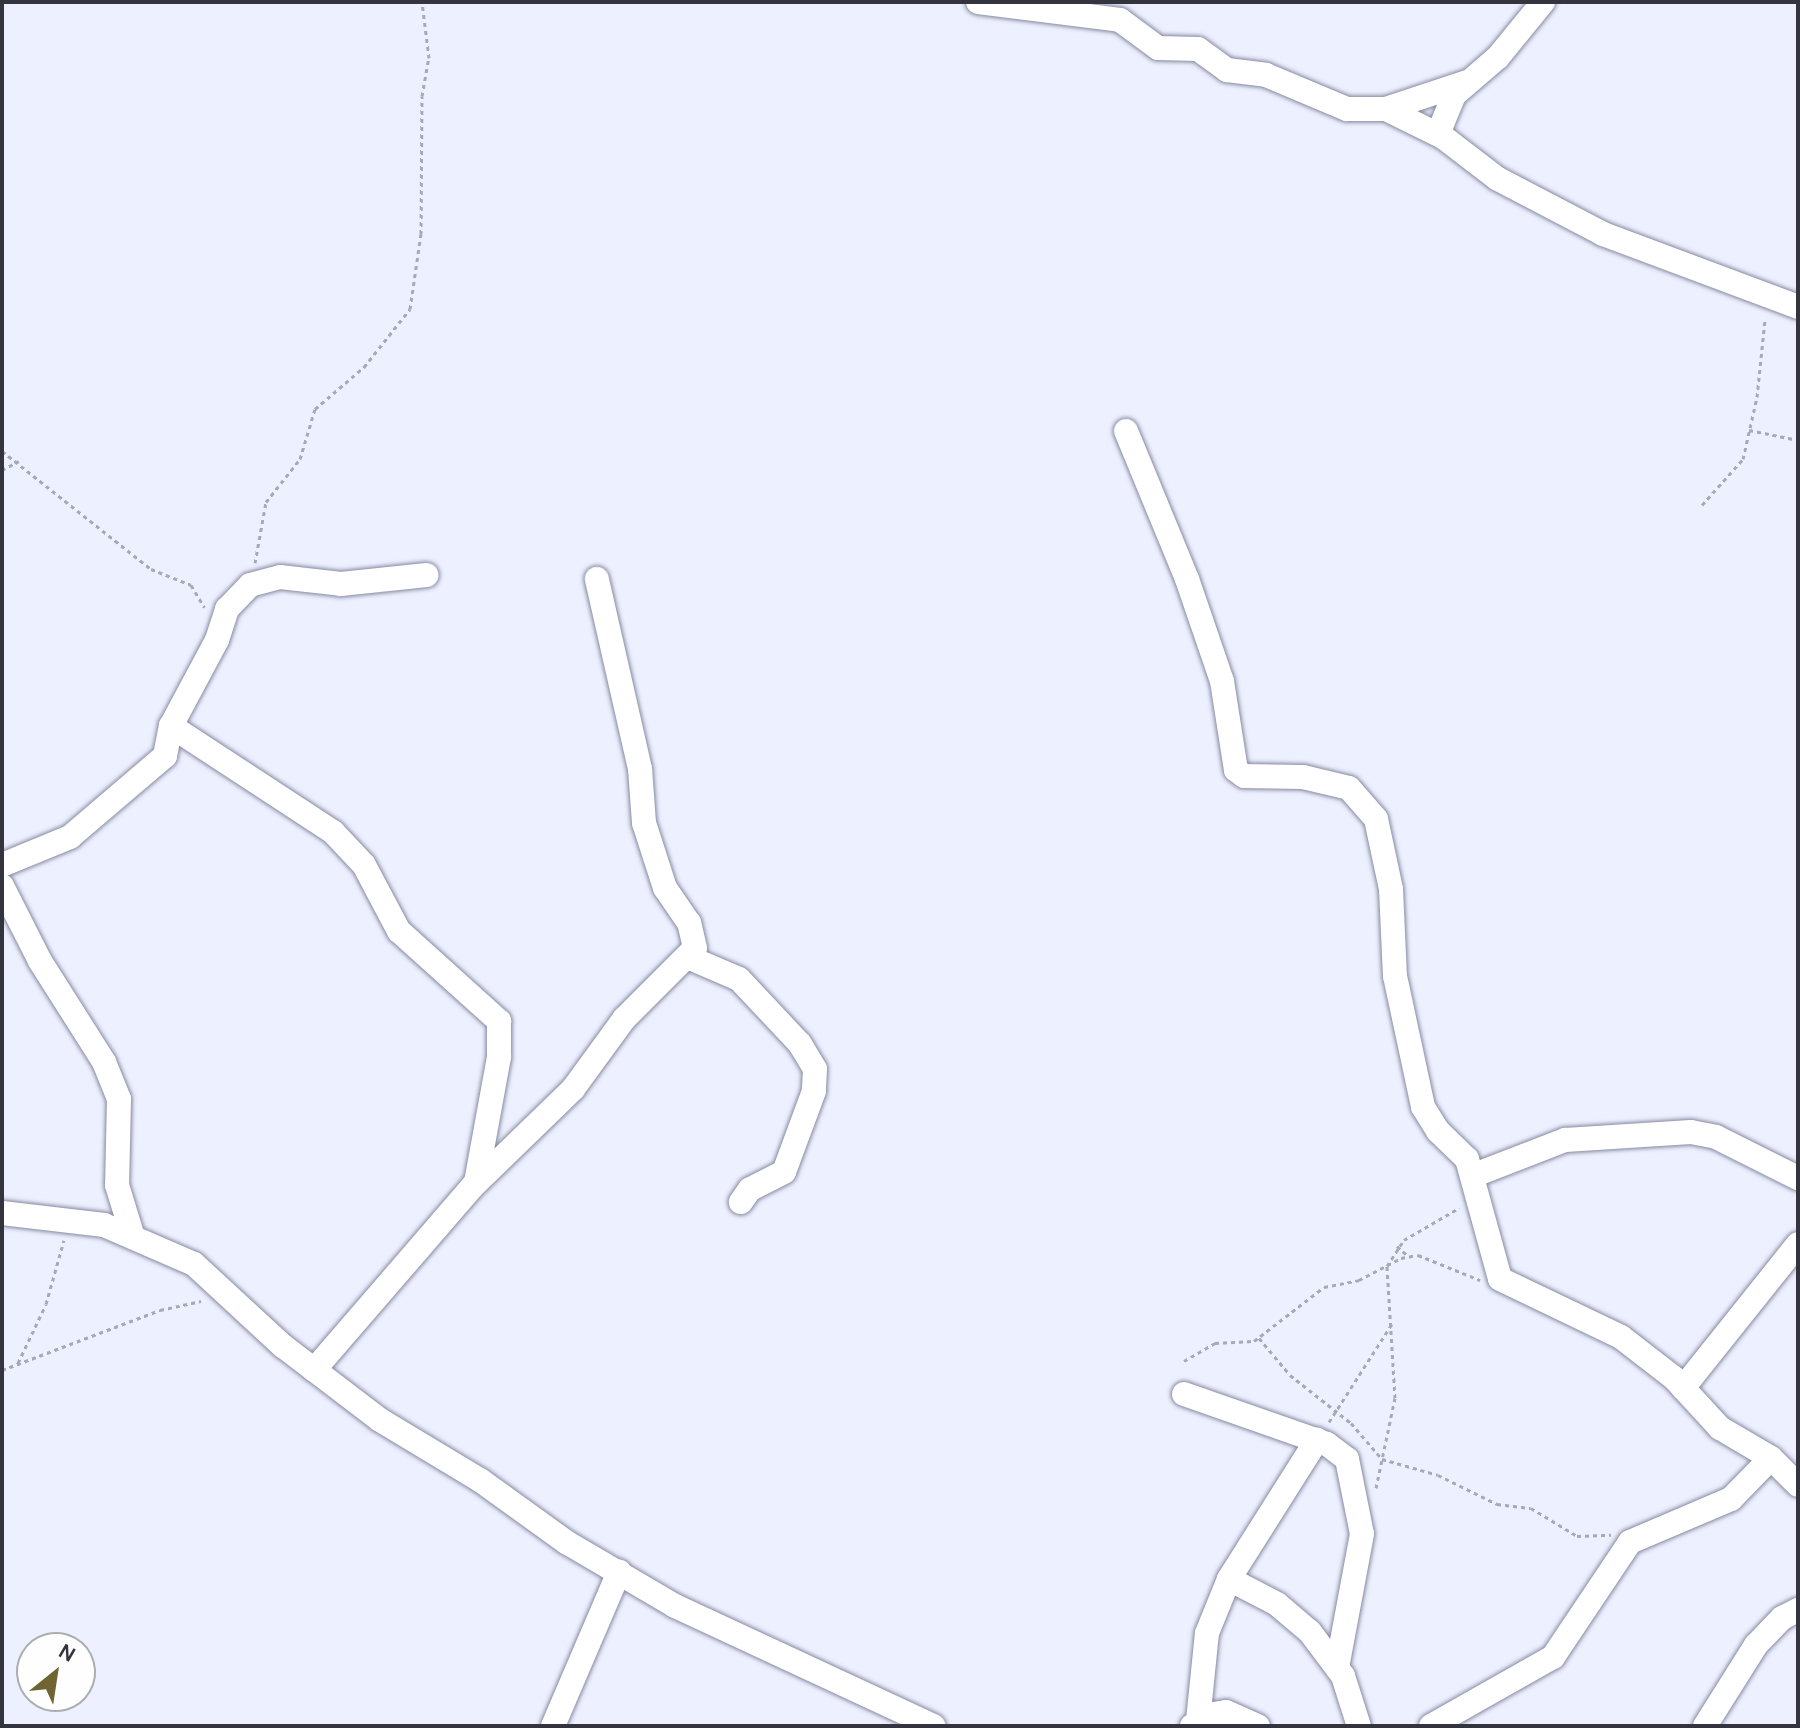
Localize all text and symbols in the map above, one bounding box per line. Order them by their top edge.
north arrow [16,1632,96,1712]
text: N [54,1638,80,1668]

